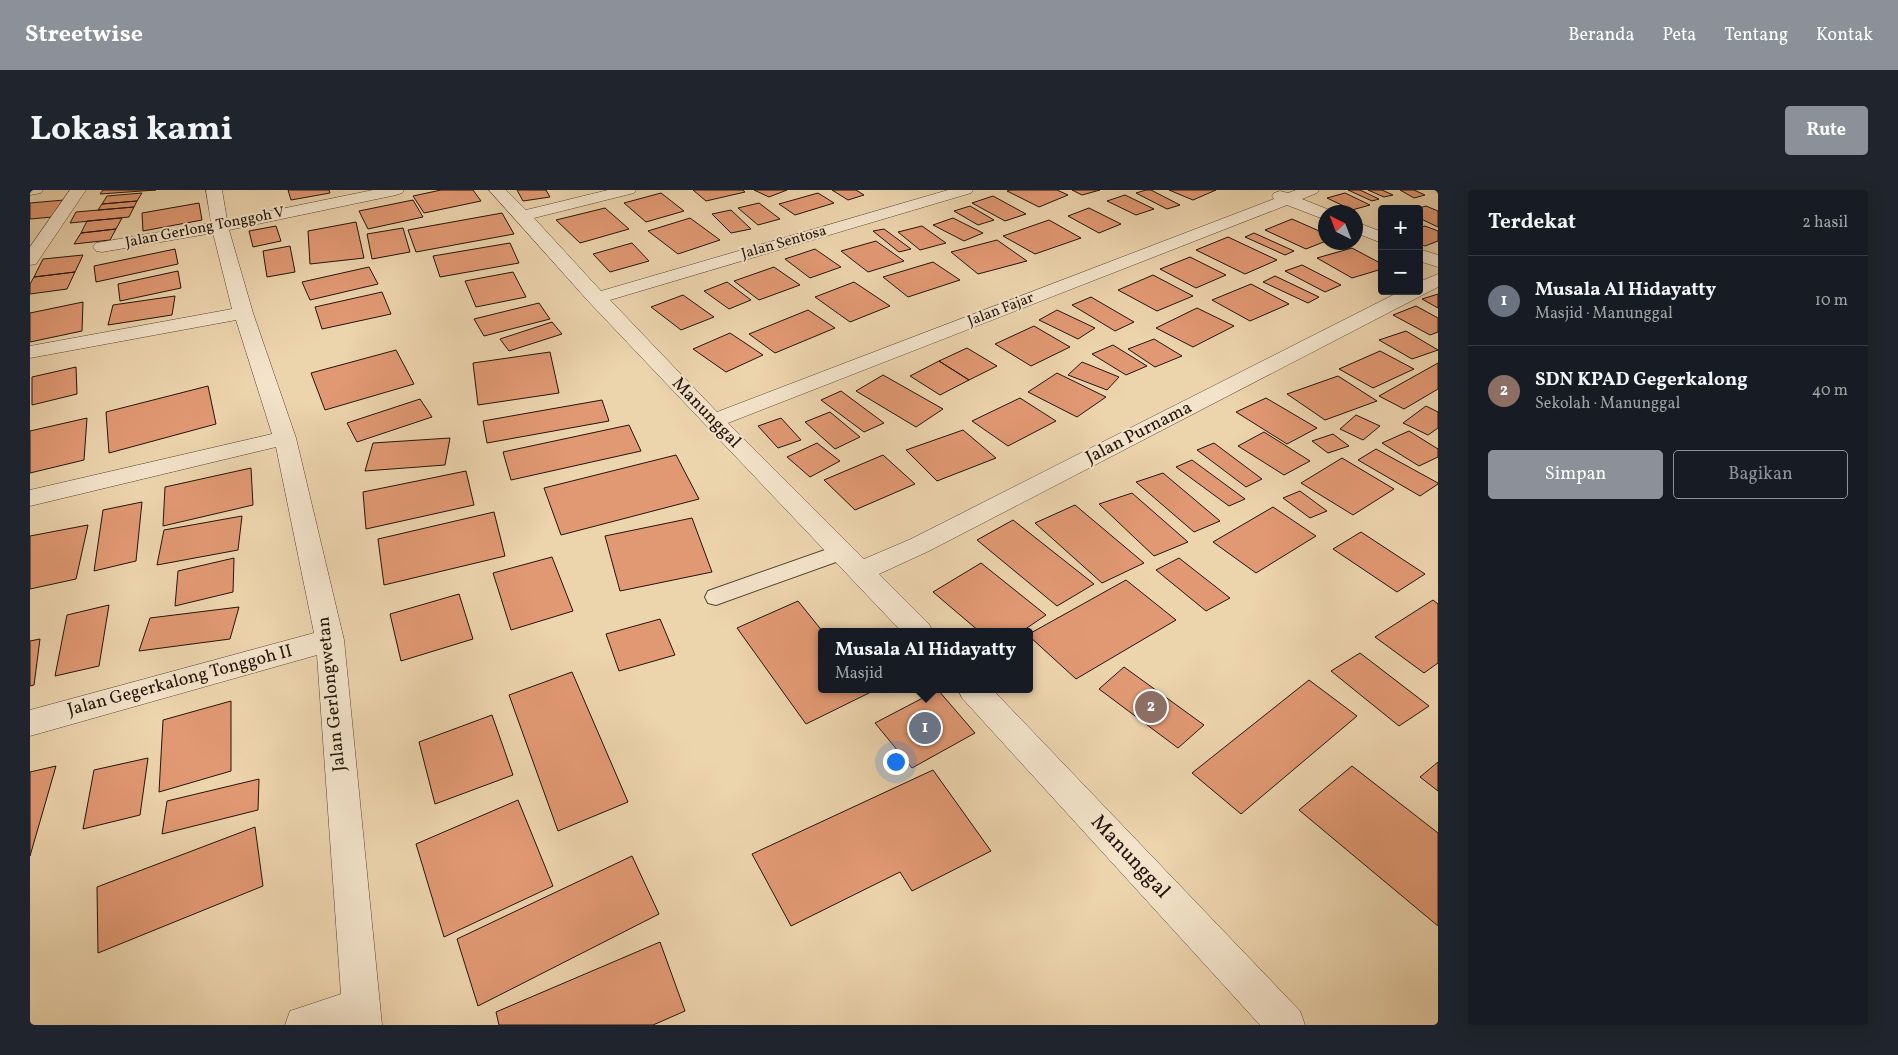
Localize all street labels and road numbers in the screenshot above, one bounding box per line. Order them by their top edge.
street label: Jalan Gerlong Tonggoh V [124,202,286,254]
street label: Jalan Sentosa [739,221,829,265]
street label: Jalan Fajar [965,288,1037,332]
street label: Manunggal [666,372,746,454]
street label: Jalan Purnama [1081,395,1197,471]
street label: Jalan Gerlongwetan [311,615,353,773]
street label: Jalan Gegerkalong Tonggoh II [65,639,295,723]
street label: Manunggal [1084,809,1176,905]

